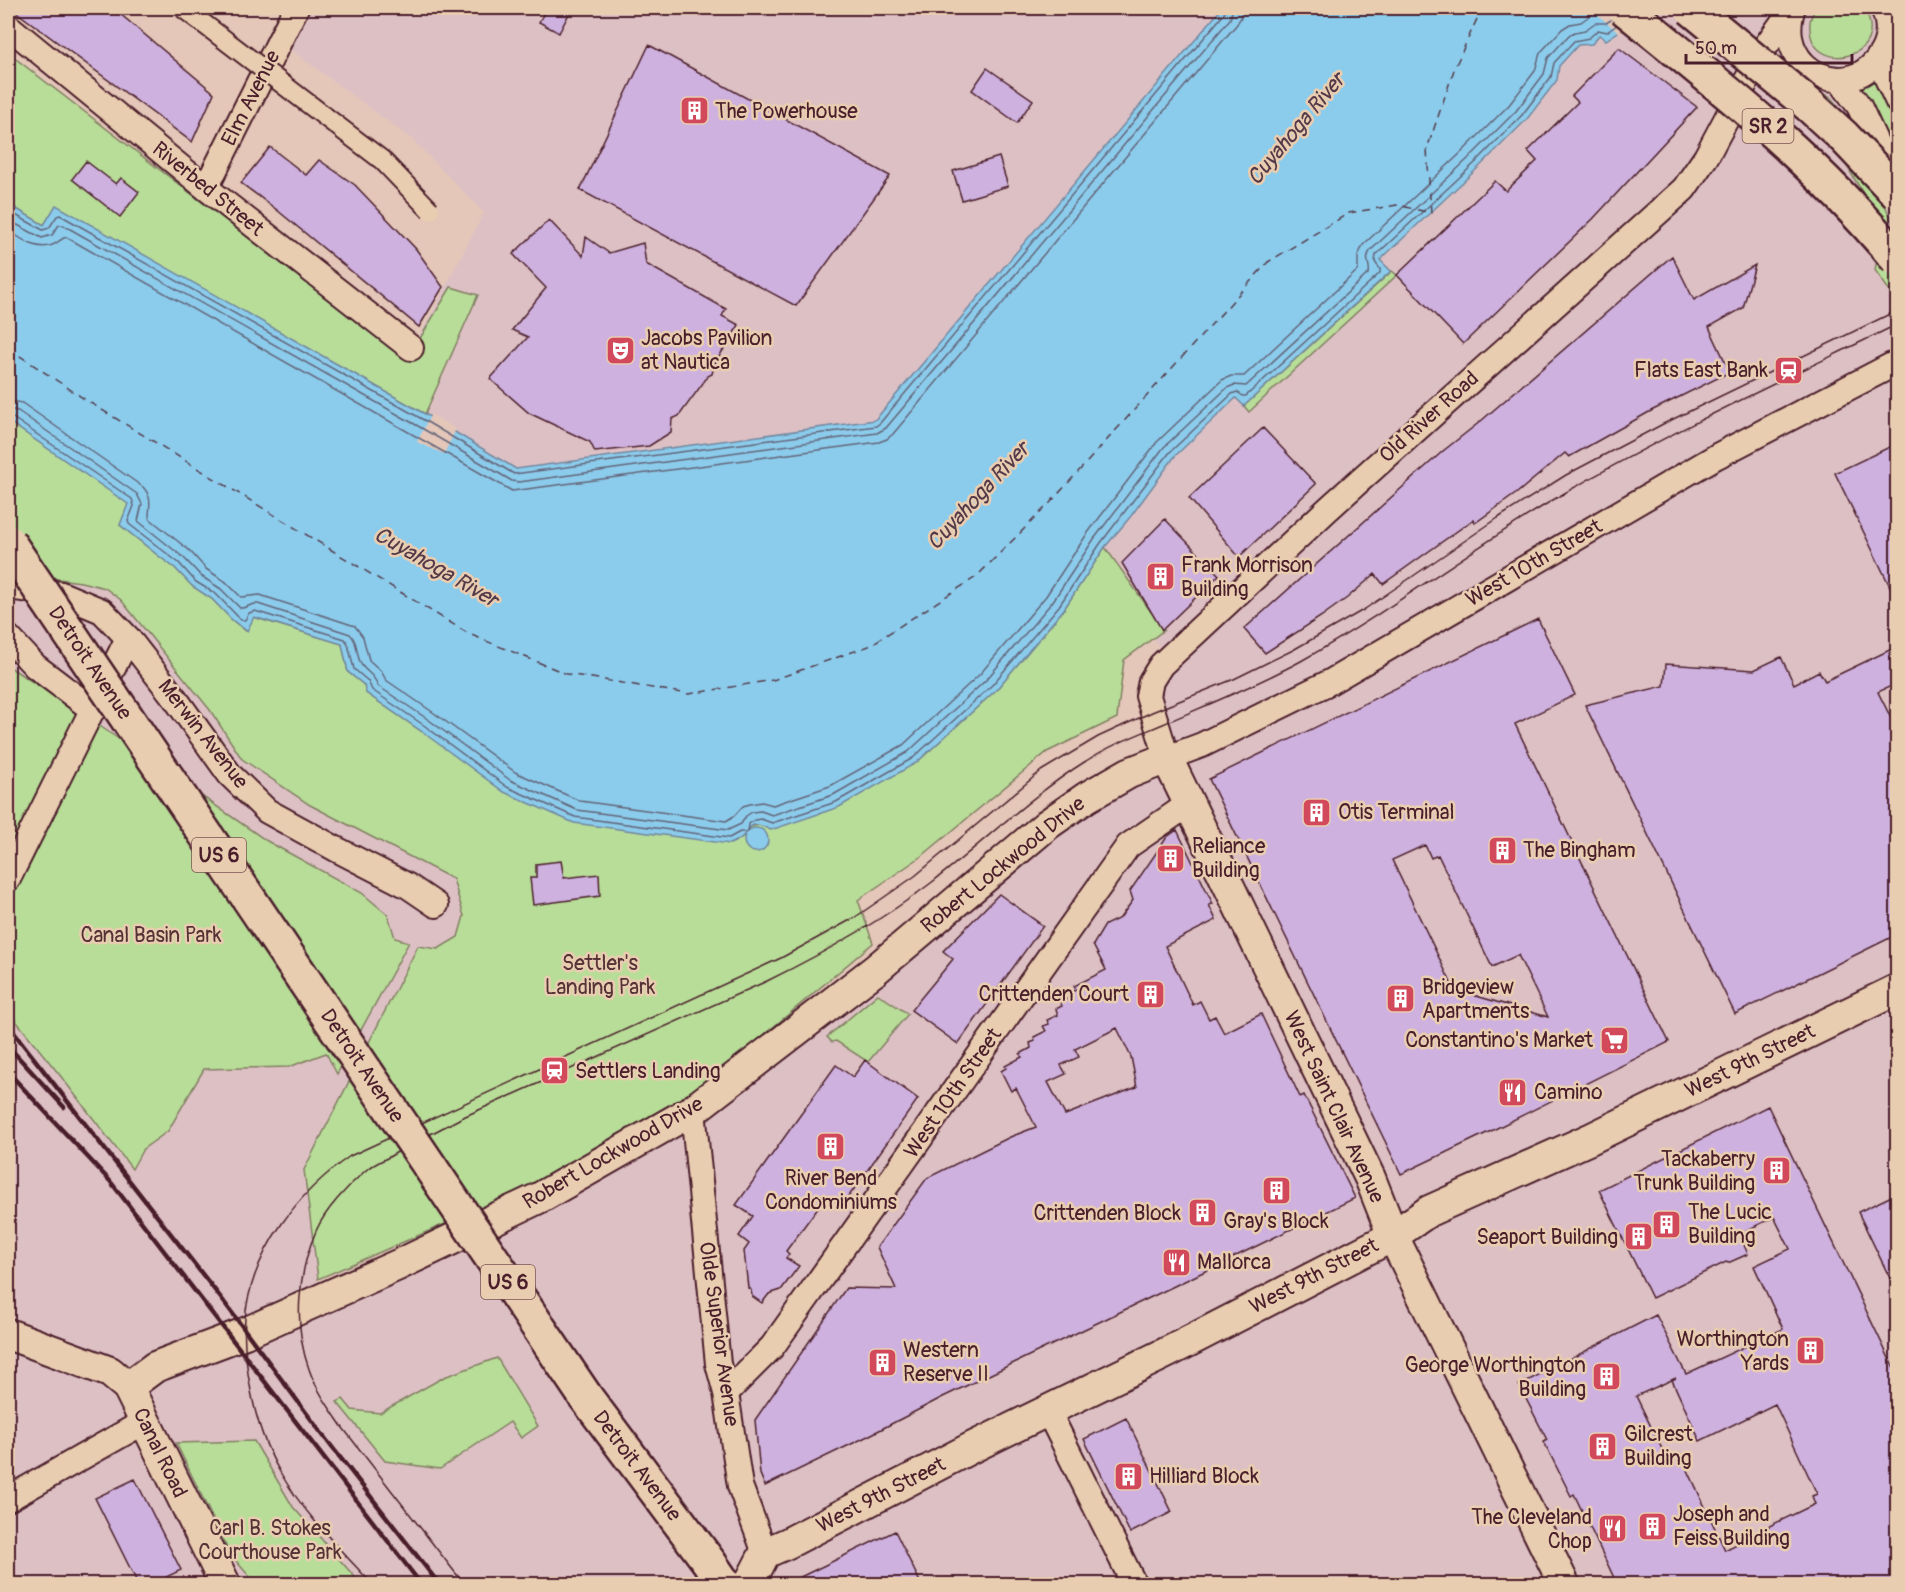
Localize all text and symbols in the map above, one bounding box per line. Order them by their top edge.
scale bar [1686,27,1852,65]
text: 50 m [1695,37,1737,60]
street label: Elm Avenue [215,45,287,150]
water label: Cuyahoga River [1241,65,1353,191]
building icon: The Powerhouse [678,95,710,127]
place label: The Powerhouse [715,98,858,125]
road number: SR 2 [1742,109,1794,143]
street label: Riverbed Street [147,136,270,243]
place label: Jacobs Pavilion at Nautica [641,325,772,376]
theatre icon: Jacobs Pavilion at Nautica [604,334,636,366]
station icon: Flats East Bank [1773,354,1805,386]
place label: Flats East Bank [1634,357,1768,384]
street label: Old River Road [1373,365,1485,469]
water label: Cuyahoga River [921,434,1038,556]
street label: West 10th Street [1461,513,1607,613]
water label: Cuyahoga River [369,520,506,615]
place label: Frank Morrison Building [1181,552,1313,603]
building icon: Frank Morrison Building [1144,561,1176,593]
street label: Detroit Avenue [42,601,138,726]
street label: Merwin Avenue [152,674,255,795]
street label: Robert Lockwood Drive [915,790,1091,940]
building icon: Otis Terminal [1301,796,1333,828]
place label: Otis Terminal [1338,799,1455,826]
place label: Reliance Building [1192,833,1266,884]
building icon: The Bingham [1486,834,1518,866]
place label: The Bingham [1523,837,1636,864]
road number: US 6 [192,838,246,872]
building icon: Reliance Building [1155,842,1187,874]
park label: Canal Basin Park [80,922,222,949]
park label: Settler's Landing Park [545,950,655,1001]
place label: Bridgeview Apartments [1422,974,1530,1025]
building icon: Crittenden Court [1134,978,1166,1010]
place label: Crittenden Court [978,981,1130,1008]
building icon: Bridgeview Apartments [1385,983,1417,1015]
street label: Detroit Avenue [314,1004,410,1129]
street label: West Saint Clair Avenue [1278,1007,1391,1208]
street label: West 9th Street [1681,1018,1820,1104]
street label: West 10th Street [898,1022,1008,1163]
supermarket icon: Constantino's Market [1598,1024,1630,1056]
place label: Constantino's Market [1405,1027,1594,1054]
station icon: Settlers Landing [538,1055,570,1087]
place label: Settlers Landing [575,1058,720,1085]
restaurant icon: Camino [1497,1076,1529,1108]
place label: Camino [1534,1079,1602,1106]
street label: Robert Lockwood Drive [518,1090,708,1216]
building icon: River Bend Condominiums [815,1131,847,1163]
place label: Tackaberry Trunk Building [1633,1146,1755,1197]
building icon: Tackaberry Trunk Building [1760,1155,1792,1187]
place label: River Bend Condominiums [765,1165,898,1216]
building icon: Gray's Block [1260,1174,1292,1206]
building icon: Crittenden Block [1186,1197,1218,1229]
place label: The Lucic Building [1688,1199,1772,1250]
place label: Crittenden Block [1034,1200,1181,1227]
place label: Gray's Block [1223,1208,1329,1235]
building icon: The Lucic Building [1651,1208,1683,1240]
building icon: Seaport Building [1623,1221,1655,1253]
place label: Seaport Building [1476,1224,1618,1251]
street label: West 9th Street [1245,1232,1384,1320]
street label: Olde Superior Avenue [693,1240,745,1429]
restaurant icon: Mallorca [1160,1246,1192,1278]
place label: Mallorca [1197,1249,1271,1276]
road number: US 6 [481,1265,535,1299]
place label: Worthington Yards [1676,1326,1790,1377]
building icon: Worthington Yards [1794,1335,1826,1367]
place label: Western Reserve II [903,1337,989,1388]
building icon: Western Reserve II [866,1346,898,1378]
place label: George Worthington Building [1405,1352,1586,1403]
building icon: George Worthington Building [1591,1361,1623,1393]
street label: Canal Road [127,1404,193,1502]
street label: Detroit Avenue [587,1405,688,1527]
place label: Gilcrest Building [1624,1421,1693,1472]
building icon: Gilcrest Building [1587,1430,1619,1462]
street label: West 9th Street [812,1451,951,1539]
building icon: Hilliard Block [1112,1460,1144,1492]
place label: Hilliard Block [1149,1463,1259,1490]
place label: Joseph and Feiss Building [1673,1501,1790,1552]
place label: The Cleveland Chop [1471,1504,1592,1555]
building icon: Joseph and Feiss Building [1636,1510,1668,1542]
restaurant icon: The Cleveland Chop [1597,1513,1629,1545]
park label: Carl B. Stokes Courthouse Park [198,1515,342,1566]

